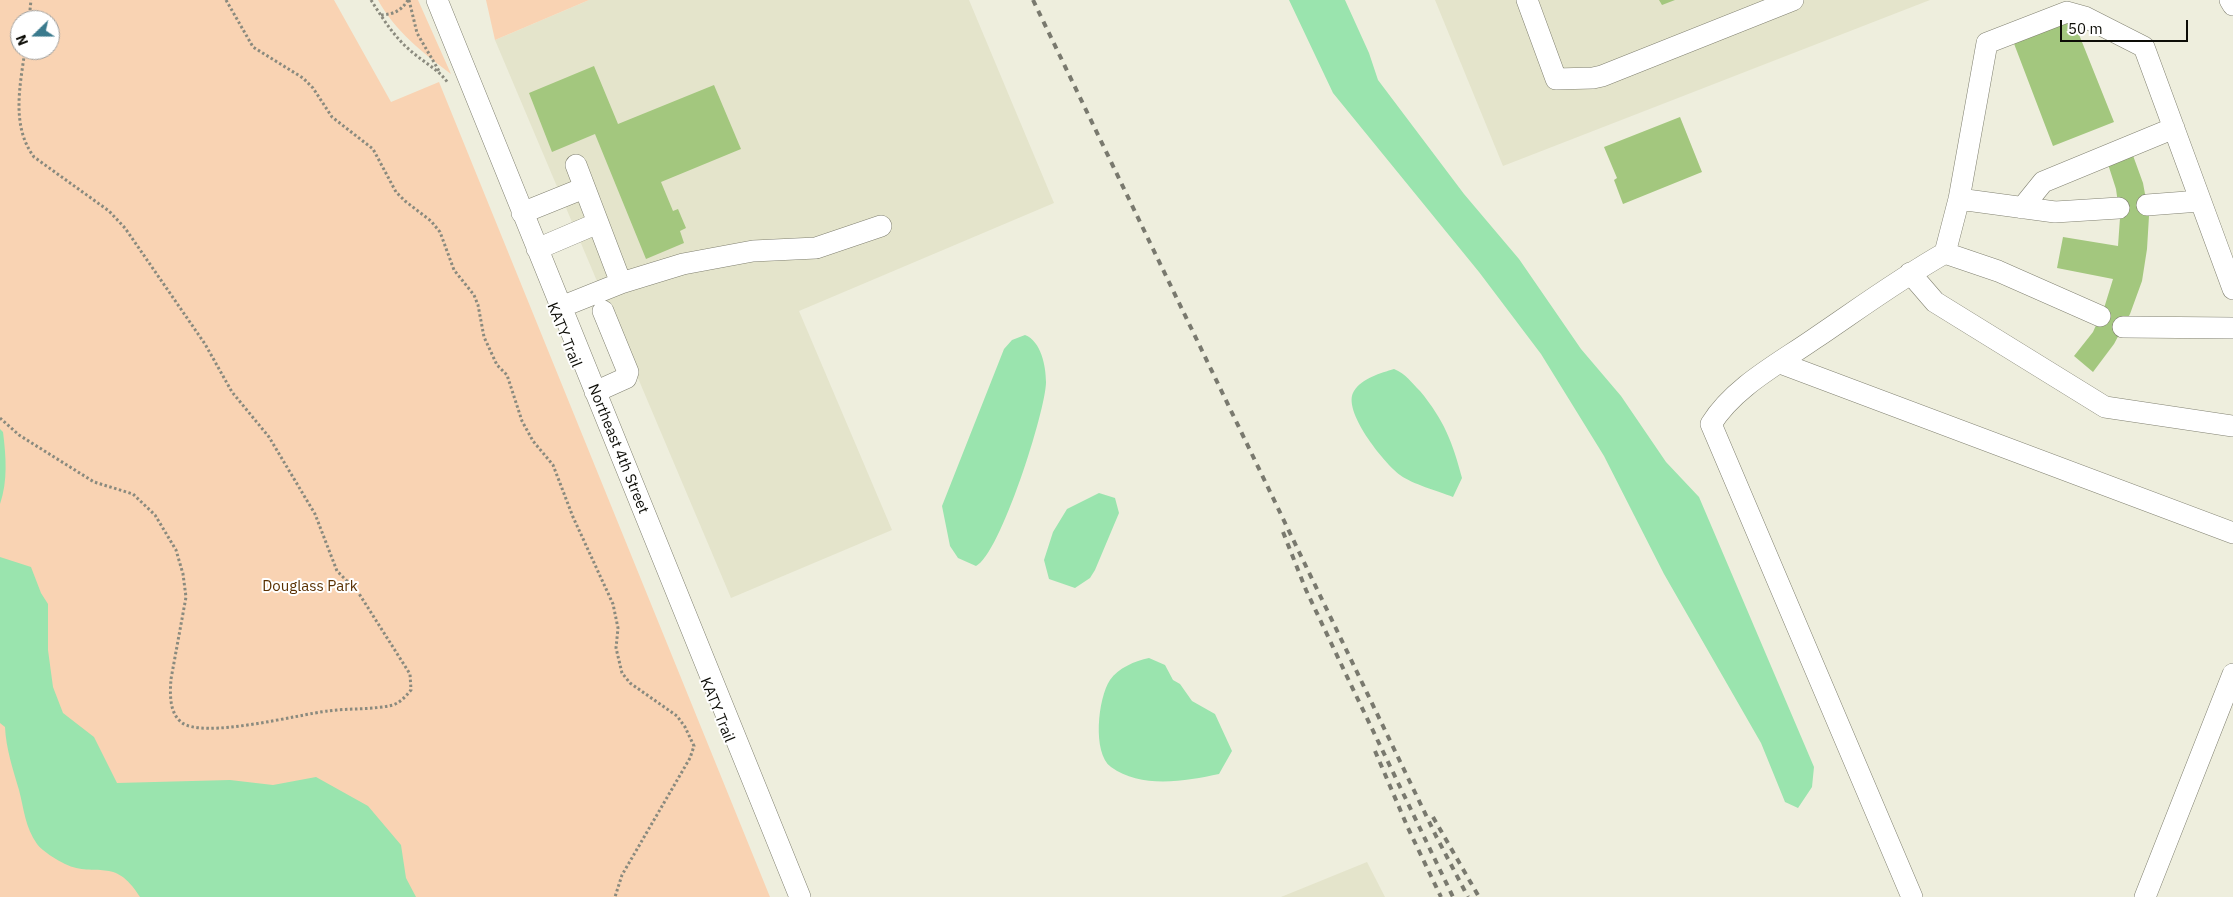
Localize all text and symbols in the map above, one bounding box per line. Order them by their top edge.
north arrow [10,10,60,60]
scale bar [2063,10,2190,42]
text: 50 m [2068,19,2103,38]
text: N [12,32,32,48]
street label: KATY Trail [543,300,585,370]
street label: Northeast 4th Street [584,382,652,516]
park label: Douglass Park [262,578,358,596]
street label: KATY Trail [696,675,738,745]

